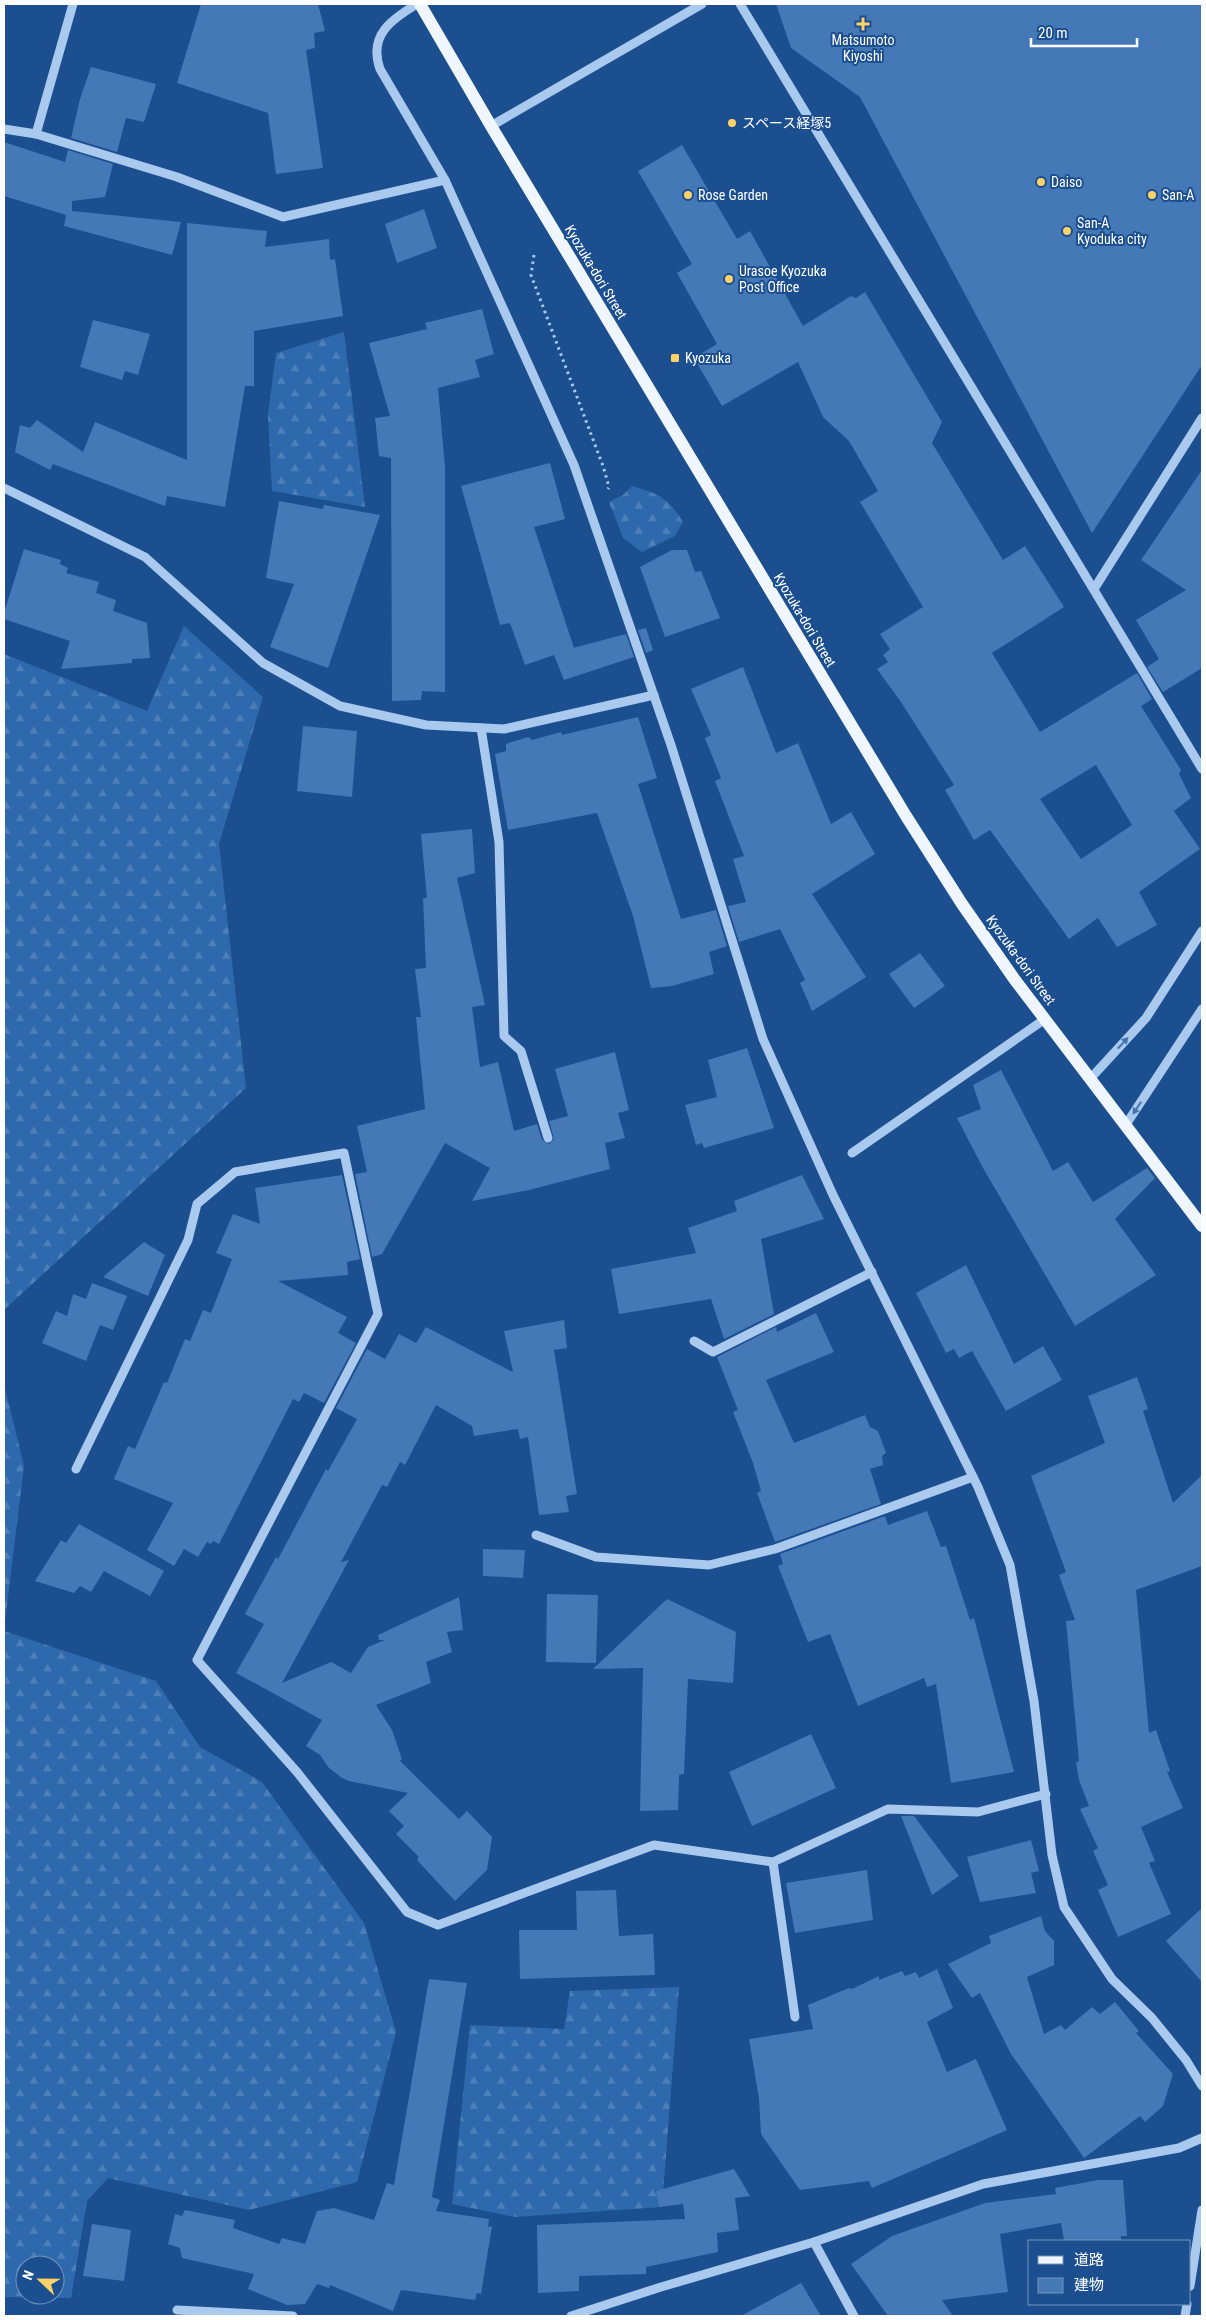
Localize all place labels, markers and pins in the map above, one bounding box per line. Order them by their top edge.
marker: Matsumoto Kiyoshi [857,18,869,30]
place label: Matsumoto Kiyoshi [831,32,895,64]
place label: スペース経塚5 [742,115,831,131]
marker: スペース経塚5 [726,117,738,129]
place label: Daiso [1051,174,1082,190]
marker: Daiso [1035,176,1047,188]
place label: Rose Garden [698,187,768,203]
place label: San-A [1162,187,1194,203]
marker: Rose Garden [682,189,694,201]
marker: San-A [1146,189,1158,201]
place label: San-A Kyoduka city [1077,215,1147,247]
marker: San-A Kyoduka city [1061,225,1073,237]
place label: Urasoe Kyozuka Post Office [739,263,827,295]
marker: Urasoe Kyozuka Post Office [723,273,735,285]
place label: Kyozuka [685,350,731,366]
marker: Kyozuka [669,352,681,364]

